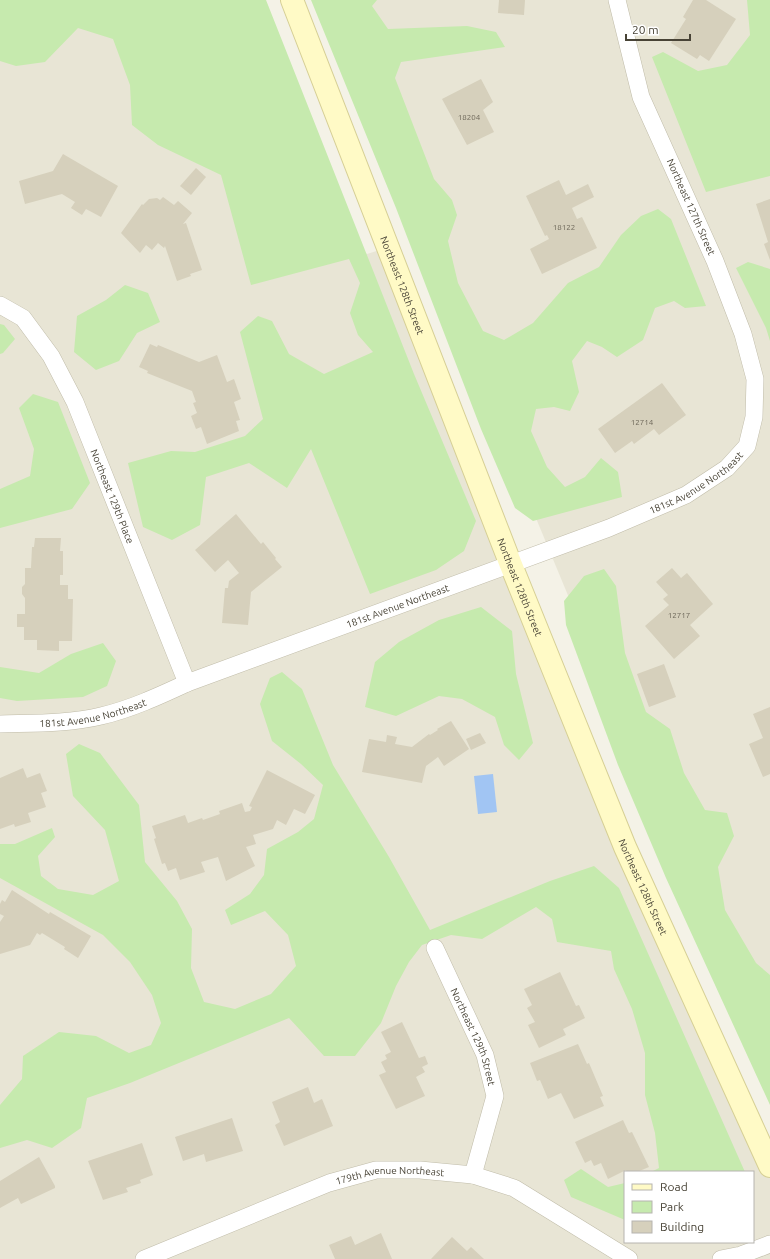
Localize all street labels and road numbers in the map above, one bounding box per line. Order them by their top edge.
street label: Northeast 127th Street [665,157,717,257]
street label: Northeast 128th Street [379,235,427,336]
street label: Northeast 129th Place [89,448,136,545]
street label: 181st Avenue Northeast [647,449,745,516]
street label: Northeast 128th Street [496,537,545,638]
street label: 181st Avenue Northeast [344,582,451,630]
street label: 181st Avenue Northeast [39,696,148,729]
street label: Northeast 128th Street [617,837,670,937]
street label: Northeast 129th Street [449,986,498,1087]
street label: 179th Avenue Northeast [334,1164,445,1186]

